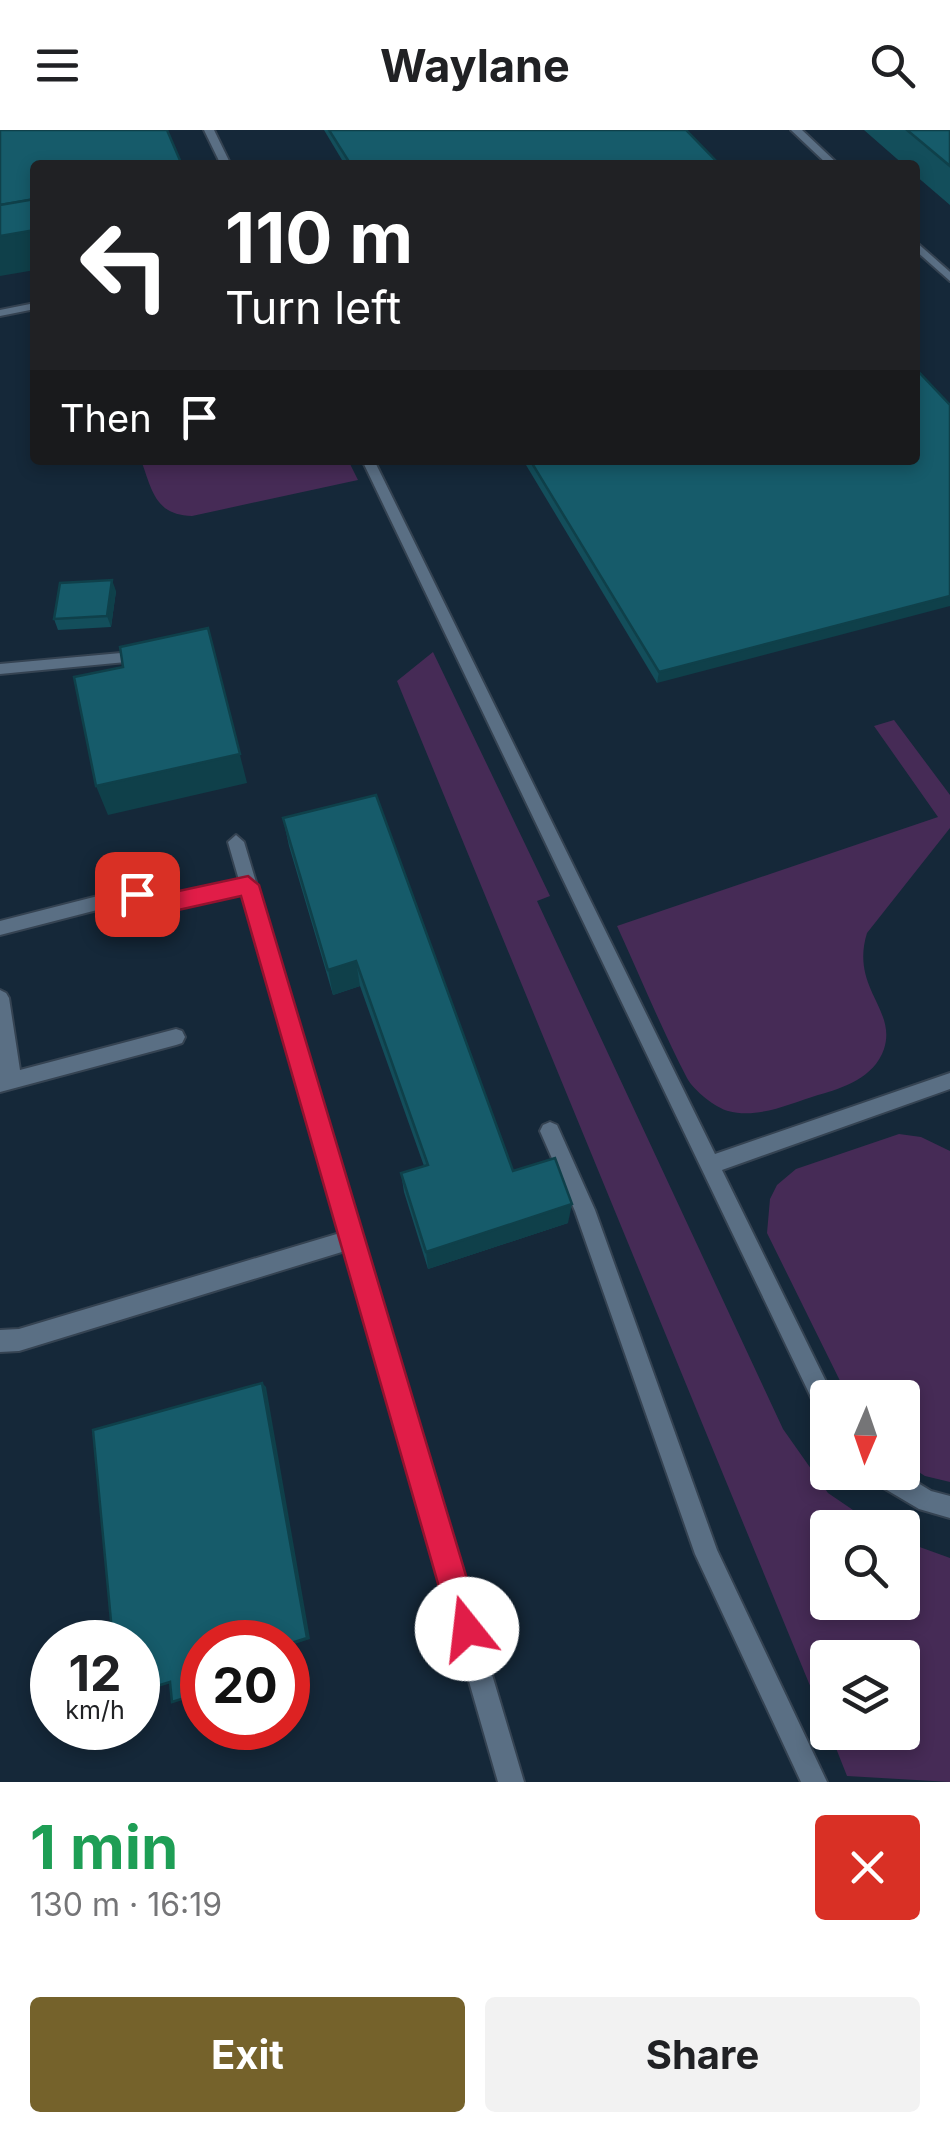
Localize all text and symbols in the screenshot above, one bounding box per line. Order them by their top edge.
icon: menu [30,38,85,93]
text: Waylane [380,38,570,93]
icon: search [865,38,920,93]
text: 110 m [225,195,413,280]
icon: left [60,200,190,330]
text: Turn left [225,280,401,335]
icon: arrive [172,390,227,445]
text: Then [60,395,152,441]
pin [95,852,180,937]
icon: arrive [110,867,165,922]
north arrow [810,1380,920,1490]
map controls [810,1380,920,1750]
button: search [810,1510,920,1620]
position arrow [415,1577,519,1681]
speed limit sign: 20 [180,1620,310,1750]
button: layers [810,1640,920,1750]
text: 12 [68,1643,122,1703]
text: km/h [65,1695,125,1725]
text: 1 min [30,1811,178,1883]
button: close [815,1815,920,1920]
text: 130 m · 16:19 [30,1885,222,1924]
button: Exit [30,1997,465,2112]
button: Share [485,1997,920,2112]

